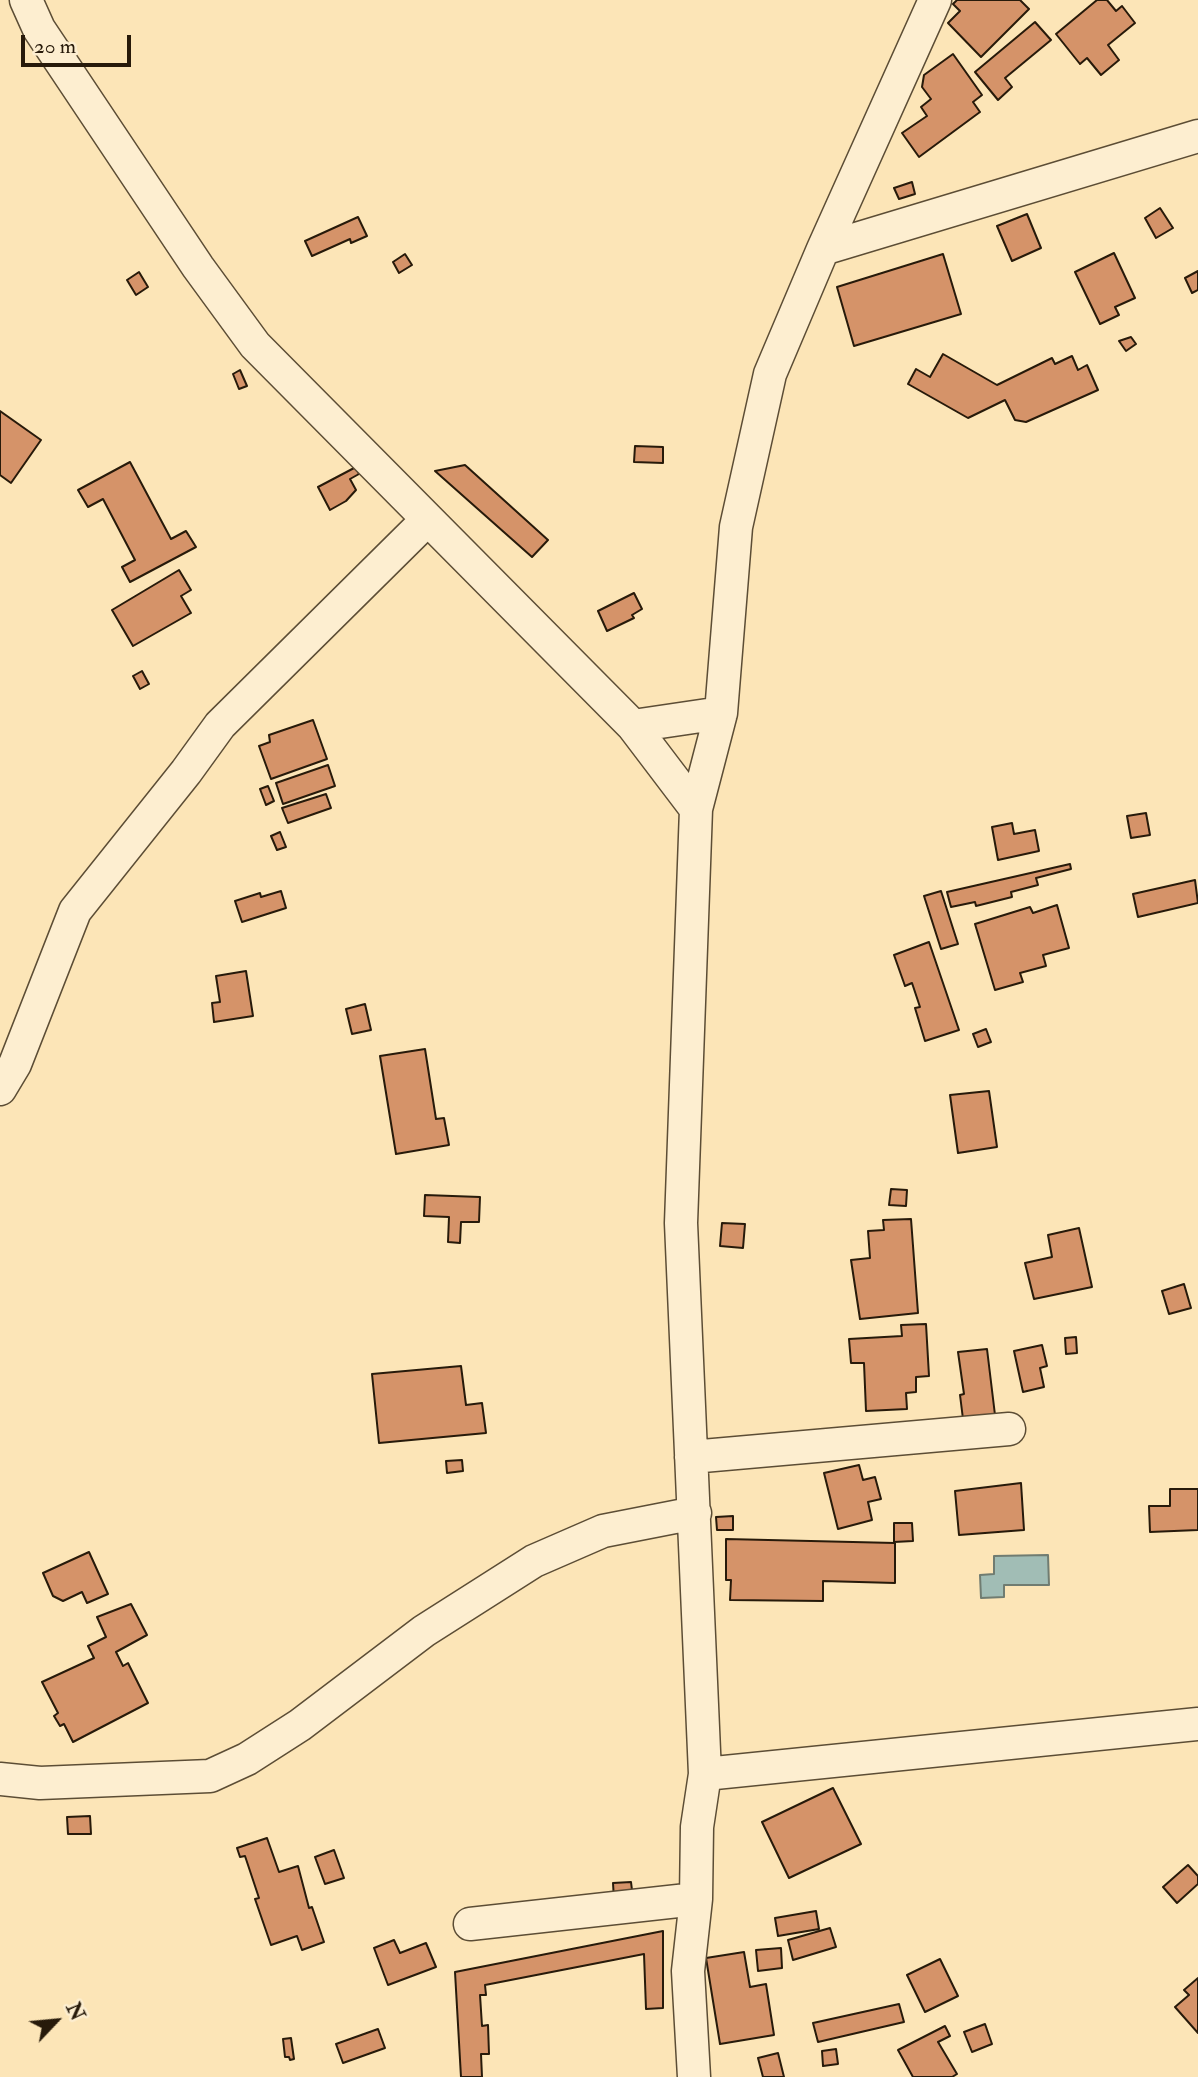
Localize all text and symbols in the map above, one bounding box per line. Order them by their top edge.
scale bar [24,21,135,65]
text: 20 m [34,33,76,60]
north arrow [21,1986,91,2056]
text: N [60,1999,89,2025]

